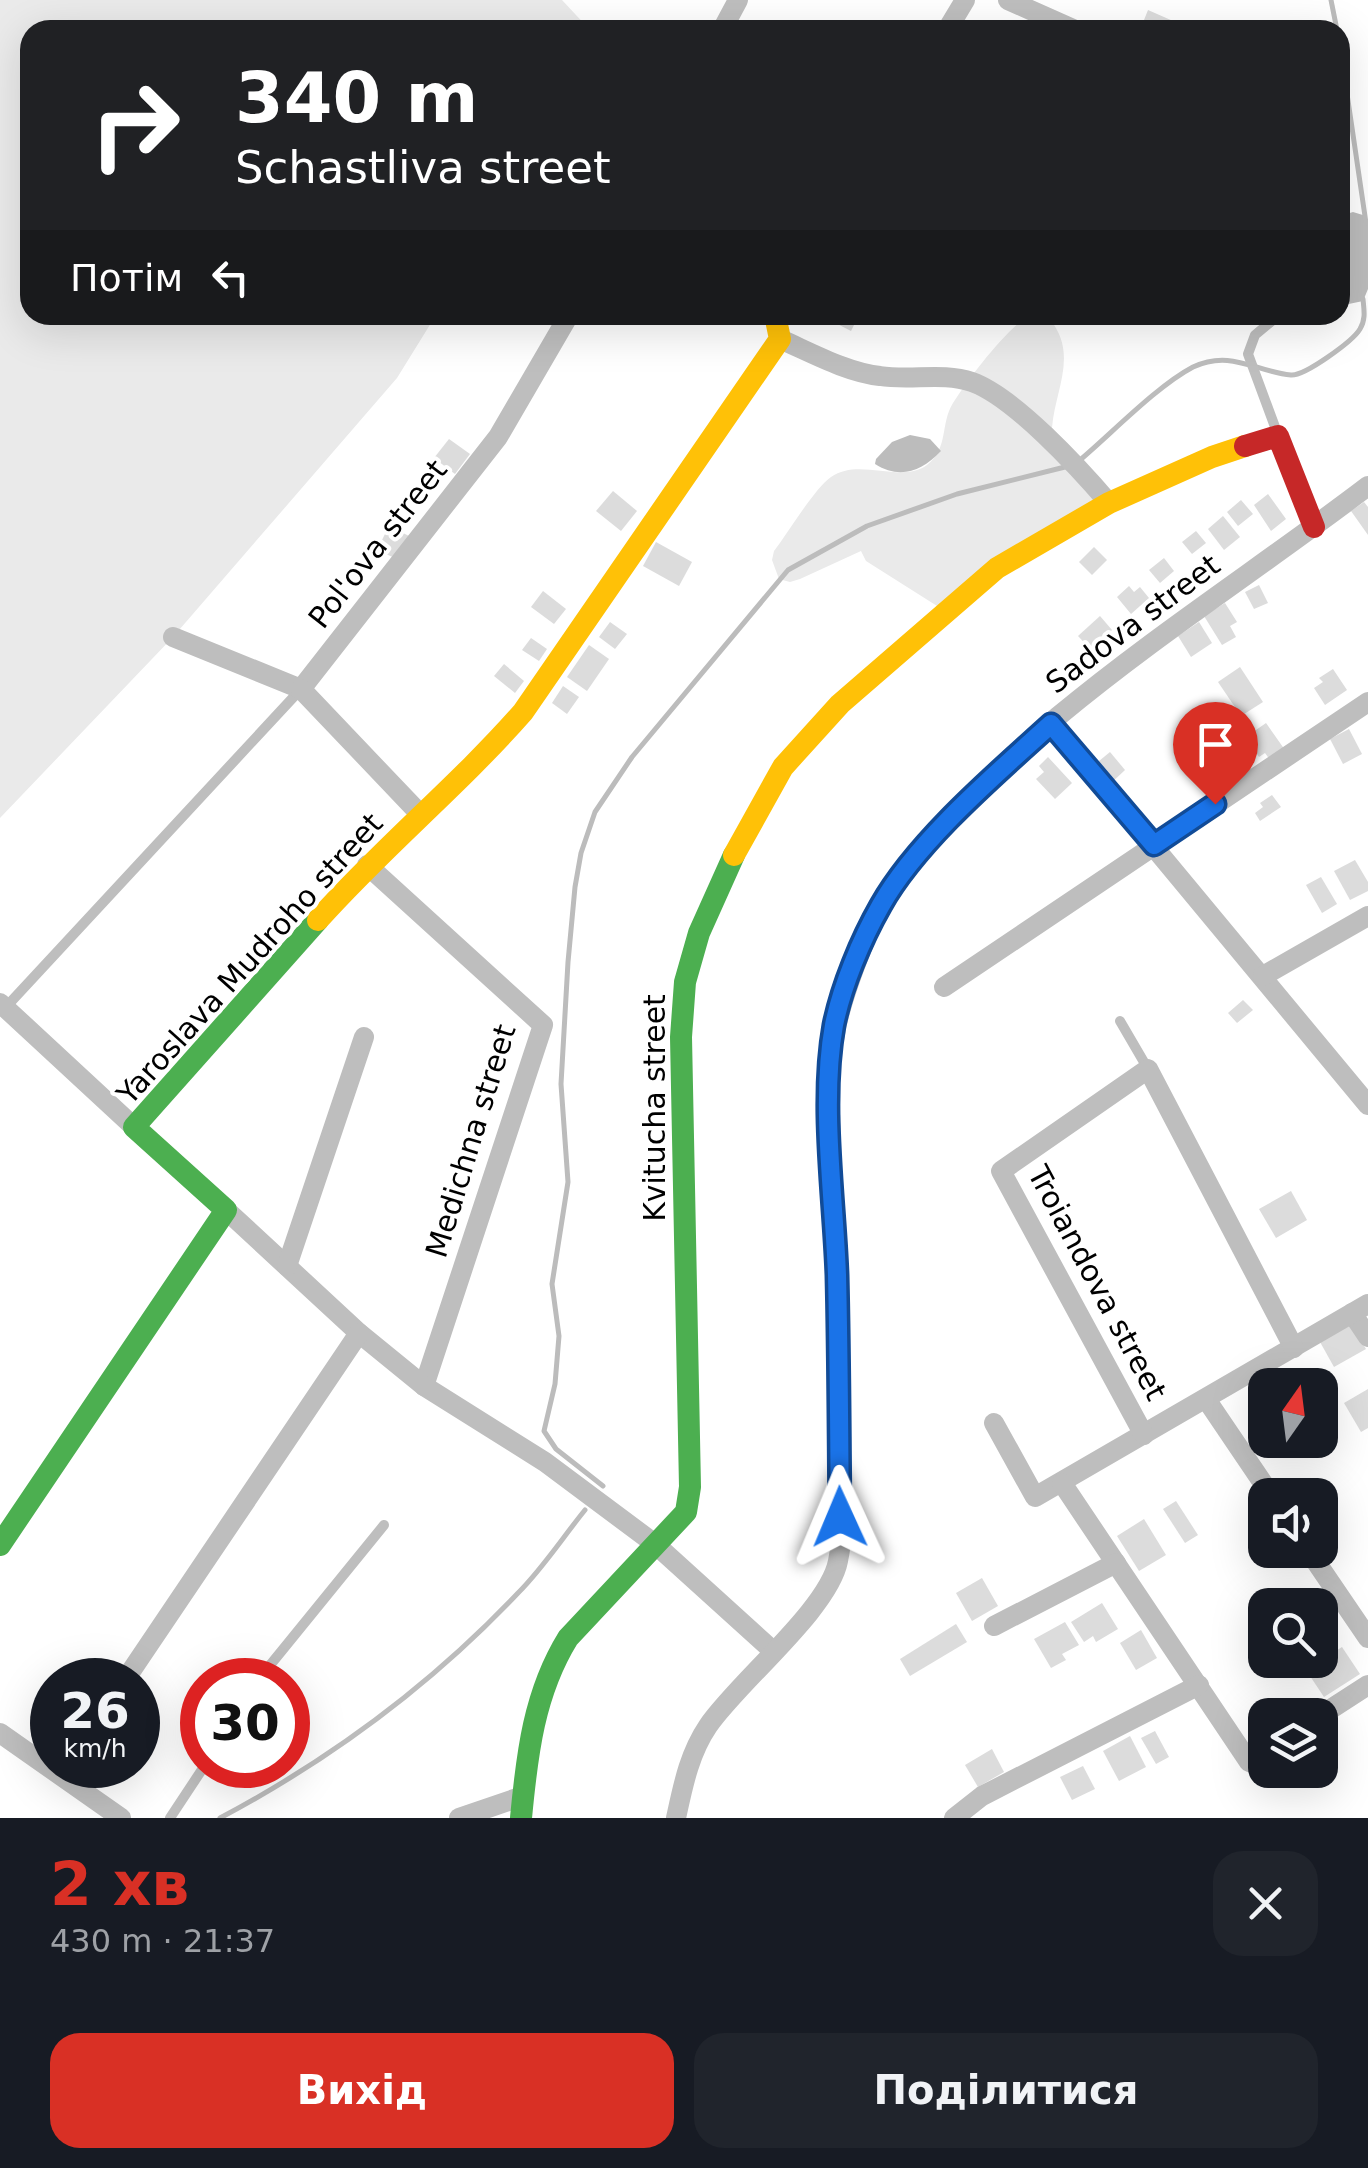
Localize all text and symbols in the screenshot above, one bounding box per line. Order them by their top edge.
text: 340 m [235,57,478,139]
icon: right [70,60,200,190]
text: Schastliva street [235,141,611,194]
icon: left [203,250,258,305]
text: Потім [70,256,183,300]
street label: Pol'ova street [301,452,454,635]
street label: Sadova street [1039,547,1227,700]
pin [1173,702,1258,805]
icon: arrive [1188,717,1243,772]
street label: Yaroslava Mudroho street [109,806,390,1112]
street label: Kvitucha street [637,994,672,1222]
street label: Medichna street [418,1020,523,1262]
street label: Troiandova street [1020,1159,1174,1406]
north arrow [1248,1368,1338,1458]
map controls [1248,1368,1338,1788]
position arrow [788,1465,892,1569]
button: sound [1248,1478,1338,1568]
button: search [1248,1588,1338,1678]
speed limit sign: 30 [180,1658,310,1788]
text: 26 [60,1682,130,1740]
button: layers [1248,1698,1338,1788]
text: km/h [63,1734,127,1763]
text: 2 хв [50,1849,189,1919]
button: close [1213,1851,1318,1956]
text: 430 m · 21:37 [50,1922,275,1960]
button: Вихід [50,2033,674,2148]
button: Поділитися [694,2033,1318,2148]

